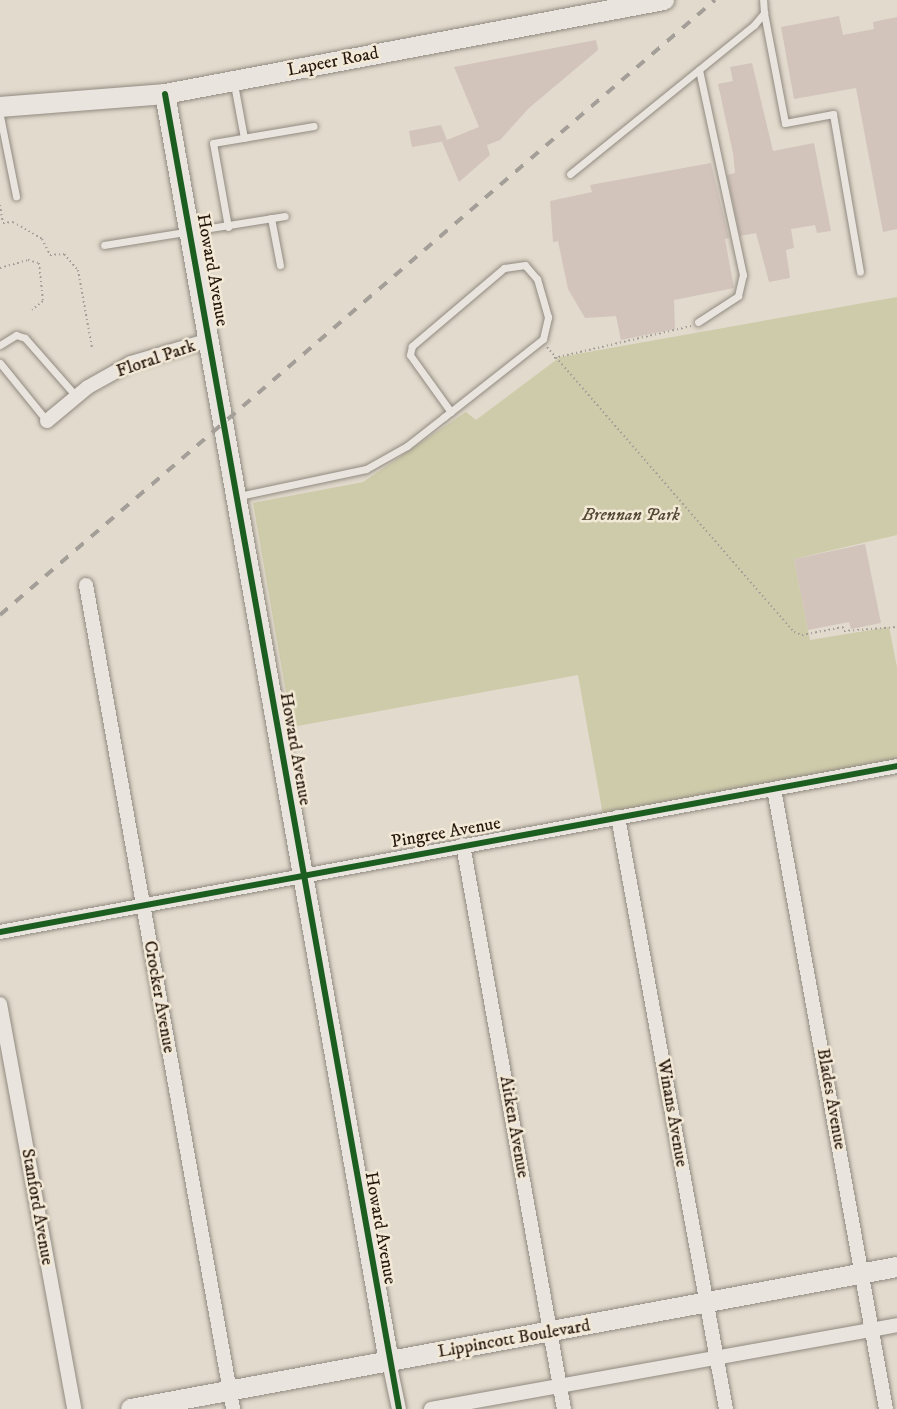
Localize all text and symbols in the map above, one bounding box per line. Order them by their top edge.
street label: Lapeer Road [286,43,380,81]
street label: Howard Avenue [191,212,233,328]
street label: Floral Park [114,335,198,383]
park label: Brennan Park [582,504,680,526]
street label: Howard Avenue [274,691,316,807]
street label: Pingree Avenue [390,813,502,853]
street label: Crocker Avenue [138,939,180,1055]
street label: Blades Avenue [811,1047,851,1151]
street label: Winans Avenue [652,1057,692,1169]
street label: Aitken Avenue [494,1074,534,1180]
street label: Stanford Avenue [16,1147,58,1267]
street label: Howard Avenue [359,1170,401,1286]
street label: Lippincott Boulevard [436,1315,592,1363]

